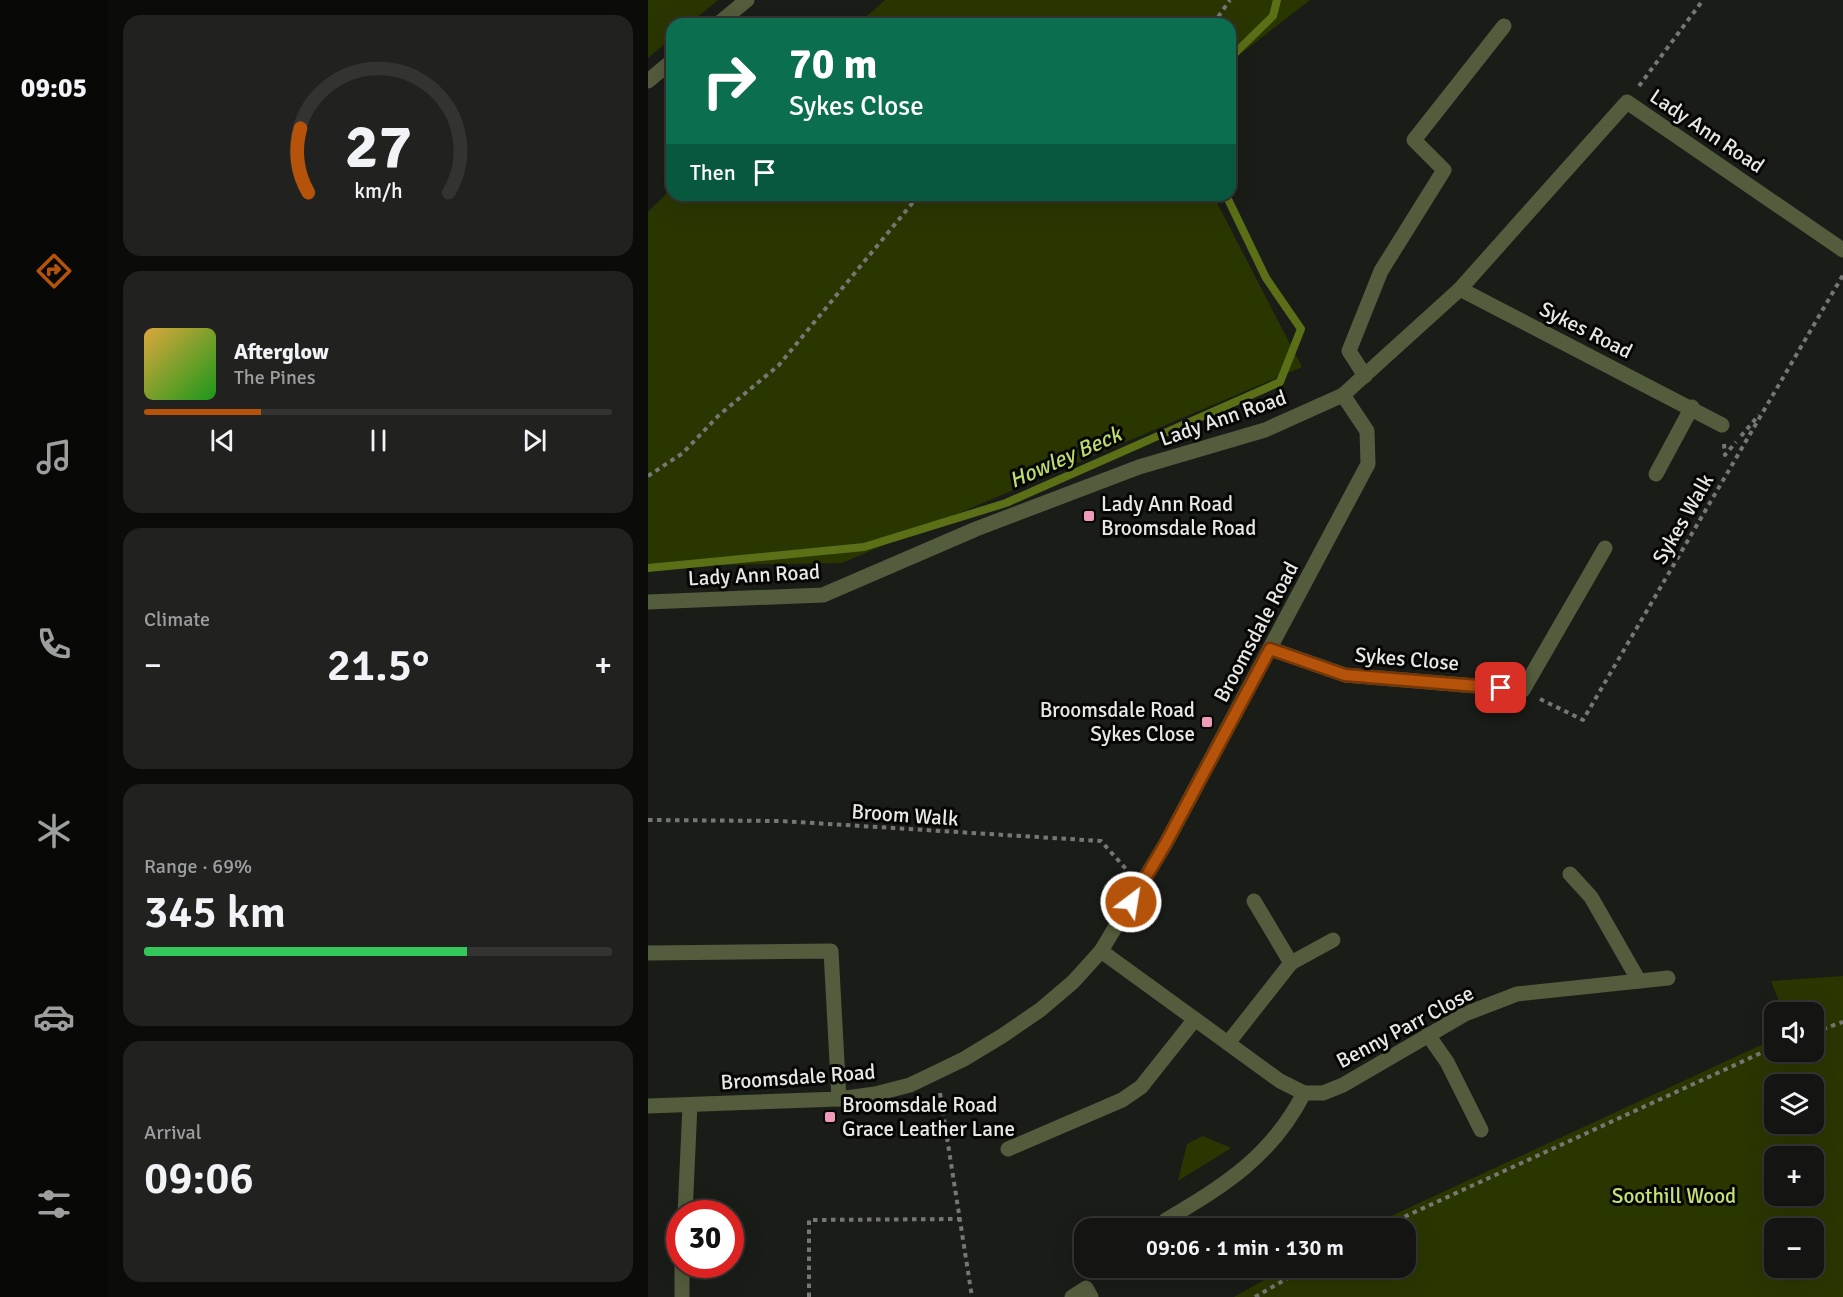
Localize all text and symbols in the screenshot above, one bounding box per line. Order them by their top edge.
text: 70 m [789,39,878,90]
icon: right [690,42,768,120]
text: 09:05 [21,72,87,105]
street label: Lady Ann Road [1645,83,1769,179]
text: Sykes Close [789,90,924,123]
text: 27 [344,108,412,185]
icon: arrive [748,156,781,189]
text: Then [690,159,736,186]
text: km/h [354,178,402,204]
icon: directions [33,250,75,292]
street label: Sykes Road [1535,296,1637,364]
text: Afterglow [234,338,329,365]
text: The Pines [234,365,316,390]
street label: Lady Ann Road [1156,384,1290,452]
water label: Howley Beck [1005,420,1127,494]
icon: previous [206,424,239,457]
icon: pause [362,424,395,457]
icon: next [518,424,551,457]
icon: music [33,436,75,478]
street label: Sykes Walk [1647,469,1719,569]
place label: Lady Ann Road Broomsdale Road [1101,491,1256,541]
marker: Lady Ann Road Broomsdale Road [1082,509,1096,523]
street label: Broomsdale Road [1208,557,1304,707]
street label: Lady Ann Road [687,559,821,591]
text: Climate [144,607,210,632]
icon: phone [33,623,75,665]
text: 21.5° [327,638,429,693]
street label: Sykes Close [1354,641,1460,677]
text: − [144,645,162,686]
text: + [594,645,612,686]
pin [1475,662,1526,713]
icon: arrive [1484,671,1517,704]
place label: Broomsdale Road Sykes Close [1040,697,1195,747]
marker: Broomsdale Road Sykes Close [1200,715,1214,729]
street label: Broom Walk [851,798,960,832]
icon: climate [33,810,75,852]
text: Range · 69% [144,854,252,879]
position arrow [1099,870,1163,934]
text: 345 km [144,885,286,940]
street label: Benny Parr Close [1332,980,1478,1074]
icon: car [33,996,75,1038]
map controls [1764,1002,1824,1278]
button: sound [1764,1002,1824,1062]
street label: Broomsdale Road [720,1059,876,1095]
button: layers [1764,1074,1824,1134]
place label: Broomsdale Road Grace Leather Lane [842,1092,1015,1142]
marker: Broomsdale Road Grace Leather Lane [823,1110,837,1124]
text: Arrival [144,1120,202,1145]
button: + [1764,1146,1824,1206]
text: 09:06 [144,1151,254,1206]
icon: filters [33,1183,75,1225]
park label: Soothill Wood [1612,1183,1736,1209]
speed limit sign: 30 [666,1200,744,1278]
button: − [1764,1218,1824,1278]
text: 09:06 · 1 min · 130 m [1146,1234,1344,1261]

